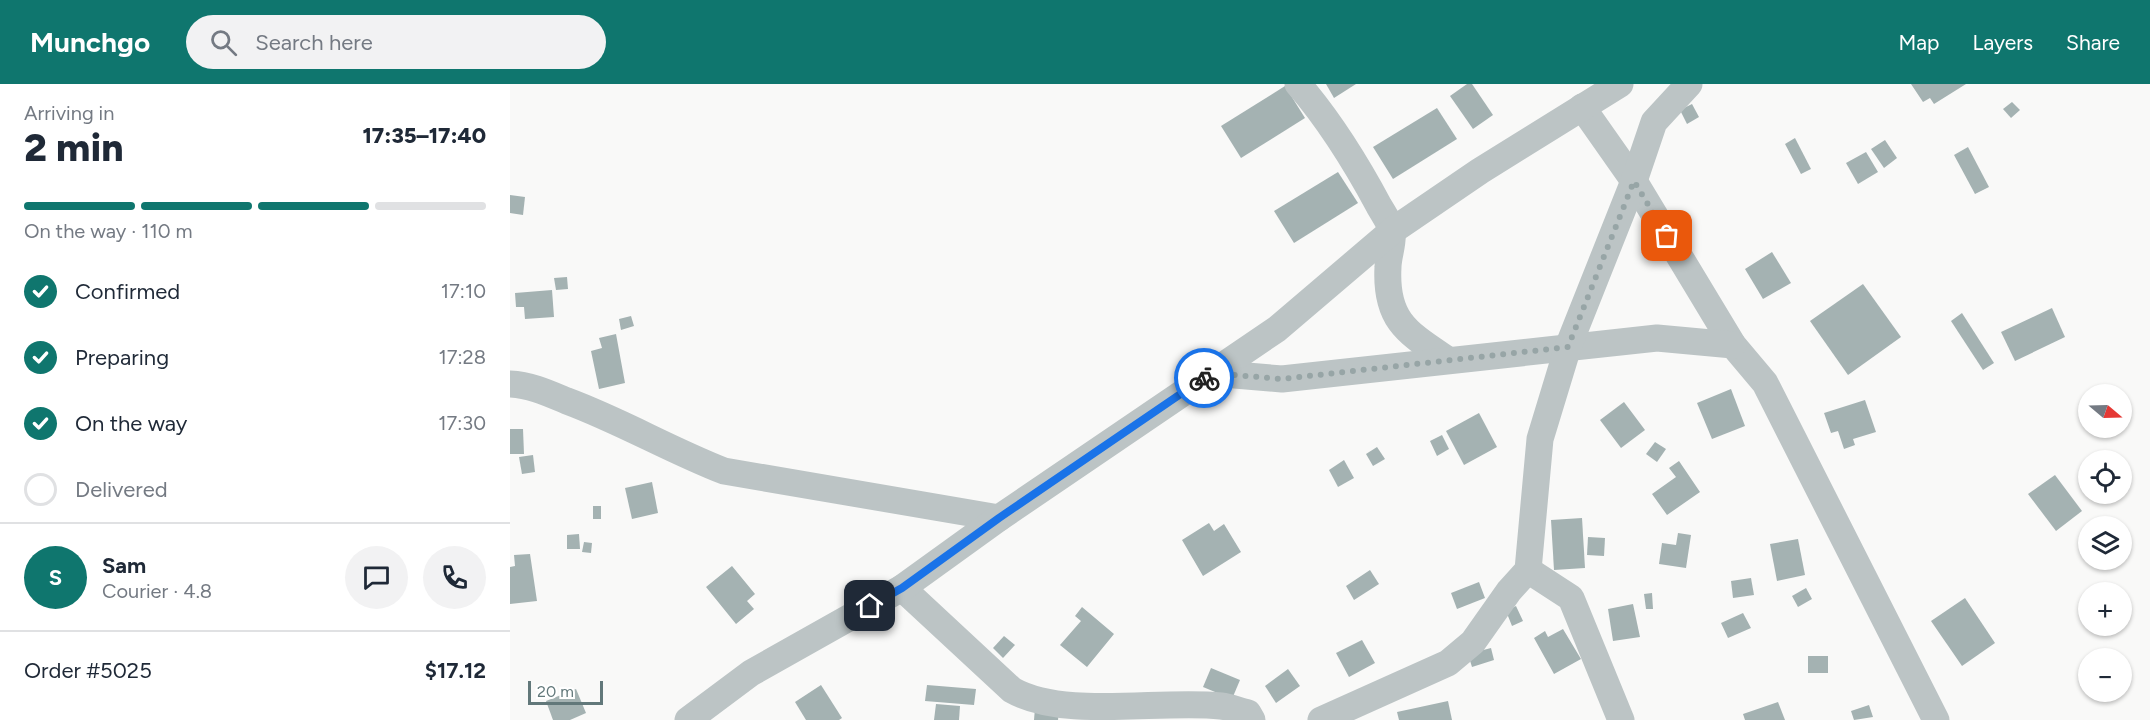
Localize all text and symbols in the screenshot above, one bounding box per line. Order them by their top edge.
search box [186,15,606,69]
text: Munchgo [30,25,150,59]
icon: search [207,26,240,59]
text: Search here [255,29,373,56]
text: Map [1899,30,1939,55]
text: Layers [1972,30,2033,55]
text: Share [2066,30,2120,55]
text: Arriving in [24,101,114,125]
text: 17:35–17:40 [362,122,486,149]
text: 2 min [24,124,124,171]
pin [1641,210,1692,261]
text: On the way · 110 m [24,219,192,243]
icon: bag [1650,219,1683,252]
icon: check [24,275,57,308]
text: Confirmed [75,278,180,305]
text: 17:10 [441,279,486,303]
icon: check [24,341,57,374]
text: Preparing [75,344,169,371]
text: 17:28 [438,345,486,369]
courier [1174,348,1234,408]
icon: bike [1188,362,1221,395]
north arrow [2078,384,2132,438]
map controls [2078,384,2132,702]
icon: check [24,407,57,440]
text: On the way [75,410,187,437]
text: 17:30 [438,411,486,435]
button: locate [2078,450,2132,504]
text: Delivered [75,476,168,503]
button: layers [2078,516,2132,570]
button: chat [345,546,408,609]
button: phone [423,546,486,609]
text: Sam [102,552,146,579]
text: S [49,564,62,591]
text: Courier · 4.8 [102,579,212,603]
pin [844,580,895,631]
button: + [2078,582,2132,636]
icon: home [853,589,886,622]
button: − [2078,648,2132,702]
text: Order #5025 [24,657,152,684]
text: $17.12 [425,657,486,684]
scale bar [528,678,603,706]
text: 20 m [537,682,574,701]

